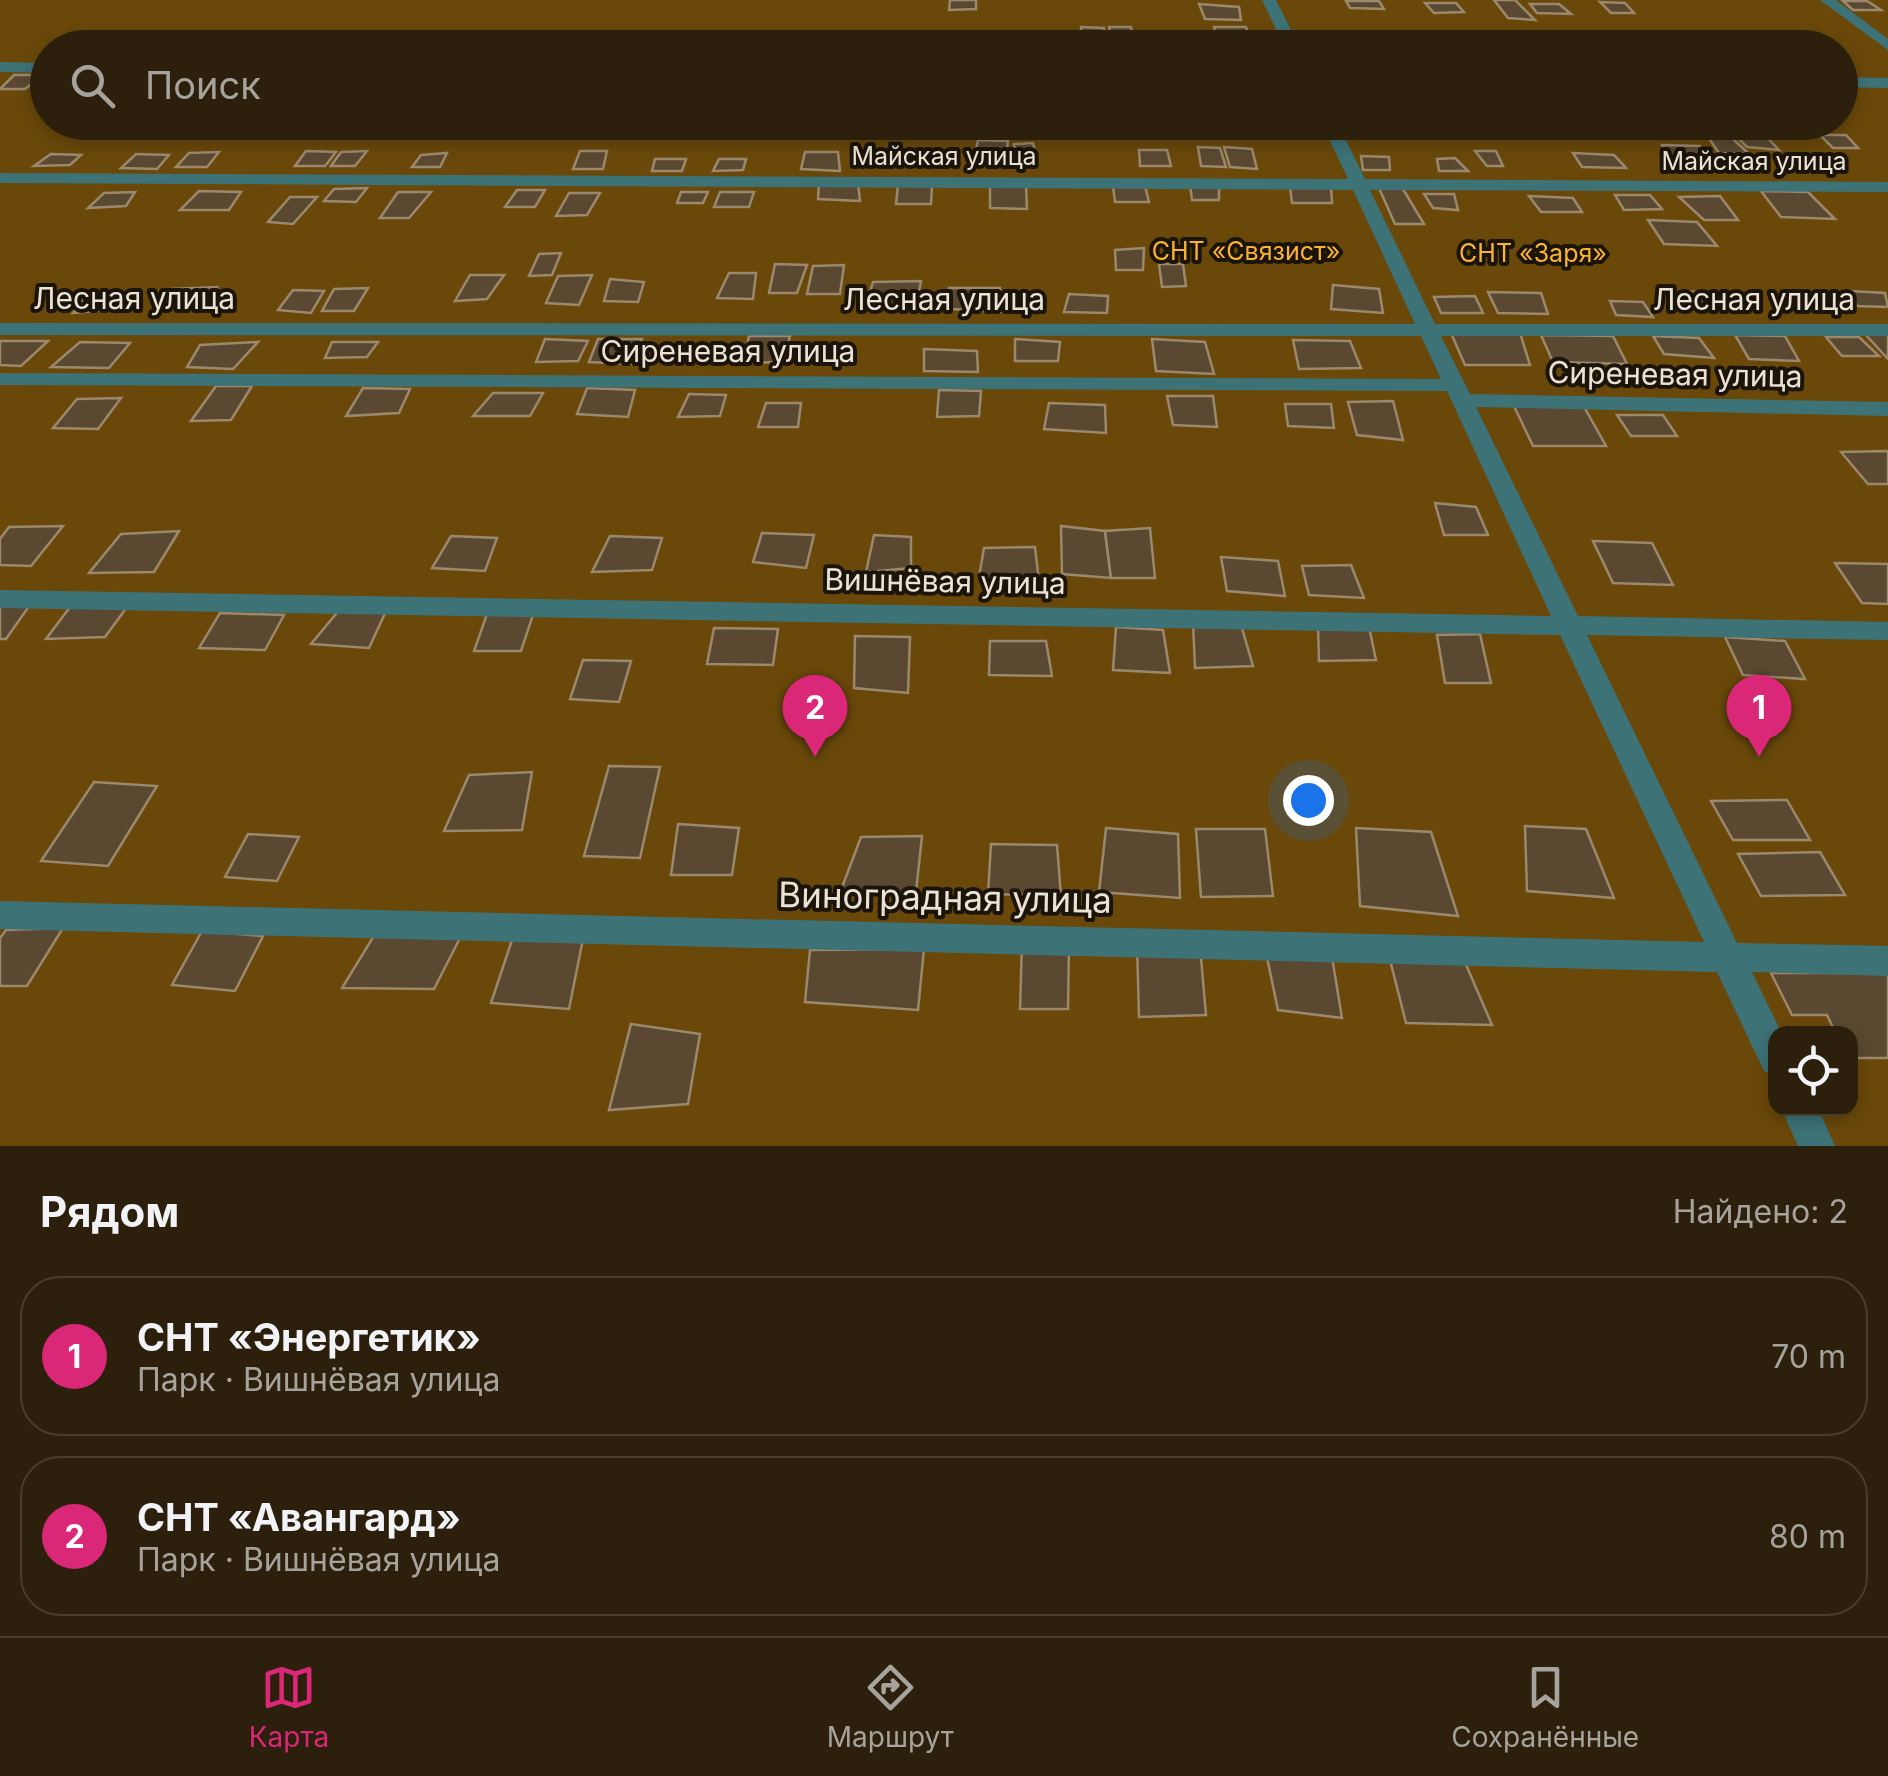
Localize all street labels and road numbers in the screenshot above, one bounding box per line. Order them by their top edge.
street label: Майская улица [851,141,1037,171]
street label: Майская улица [1661,146,1847,176]
street label: Лесная улица [33,280,235,316]
street label: Лесная улица [843,281,1045,317]
street label: Лесная улица [1653,281,1855,317]
street label: Сиреневая улица [601,333,855,369]
street label: Сиреневая улица [1547,354,1803,394]
street label: Вишнёвая улица [824,561,1066,601]
street label: Виноградная улица [778,873,1112,921]

